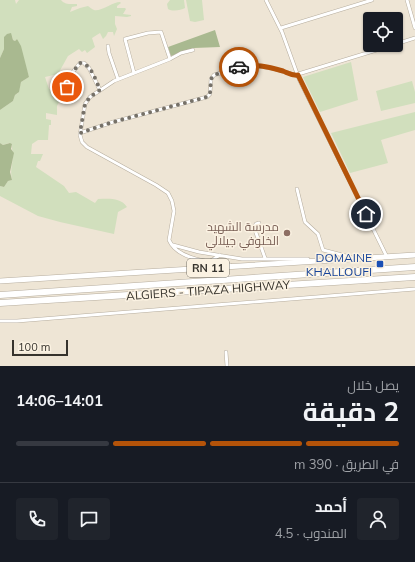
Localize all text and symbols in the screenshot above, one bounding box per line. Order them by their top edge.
map controls [363,12,403,52]
button: locate [363,12,403,52]
courier [219,47,259,87]
icon: car [228,56,250,78]
pin [50,70,84,104]
icon: bag [56,76,78,98]
pin [349,197,383,231]
icon: home [355,203,377,225]
place label: مدرسة الشهيد الخلوفي جيلالي [205,219,279,251]
marker: مدرسة الشهيد الخلوفي جيلالي [282,228,292,238]
place label: DOMAINE KHALLOUFI [306,250,372,279]
road number: RN 11 [187,259,229,277]
marker: DOMAINE KHALLOUFI [375,259,385,269]
street label: ALGIERS - TIPAZA HIGHWAY [126,277,291,303]
scale bar [12,338,68,357]
text: 100 m [18,340,50,354]
text: يصل خلال [347,377,399,393]
text: 14:01–14:06 [16,391,103,410]
text: 2 دقيقة [303,395,399,428]
text: في الطريق · 390 m [294,456,399,472]
text: أحمد [315,497,347,516]
button: phone [16,498,58,540]
button: chat [68,498,110,540]
button: person [357,498,399,540]
text: المندوب · 4.5 [275,525,347,541]

